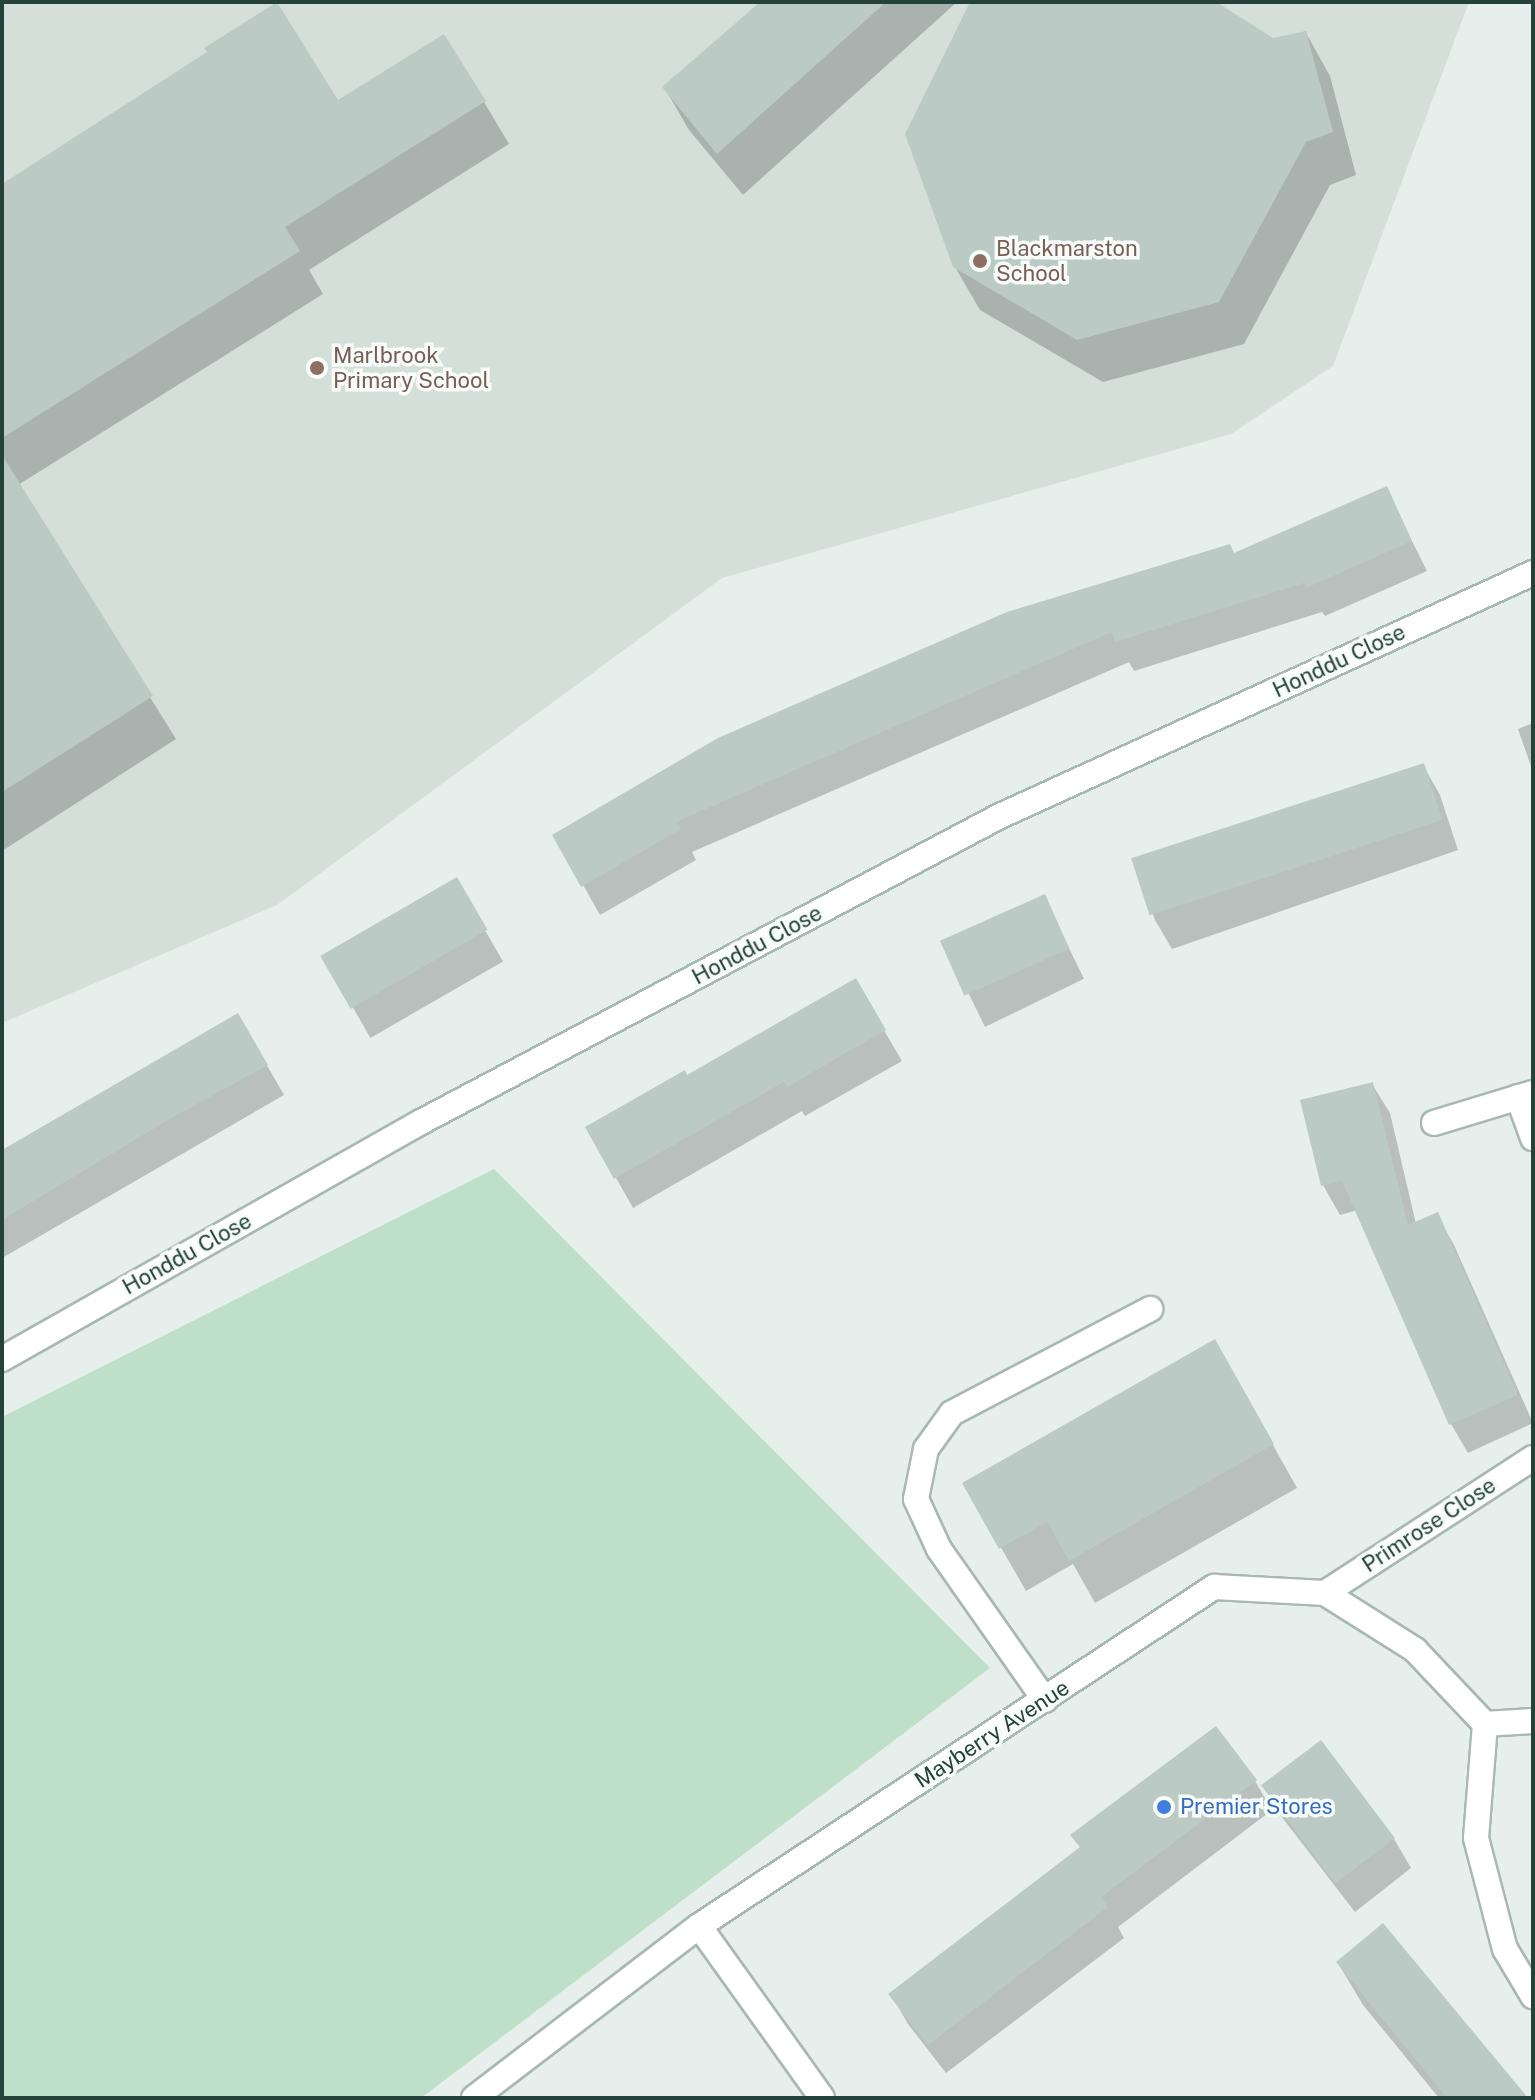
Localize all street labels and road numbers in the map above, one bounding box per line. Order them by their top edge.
street label: Honddu Close [1268,619,1410,703]
street label: Honddu Close [687,900,827,990]
street label: Honddu Close [118,1208,256,1300]
street label: Primrose Close [1357,1472,1501,1578]
street label: Mayberry Avenue [910,1674,1074,1794]

